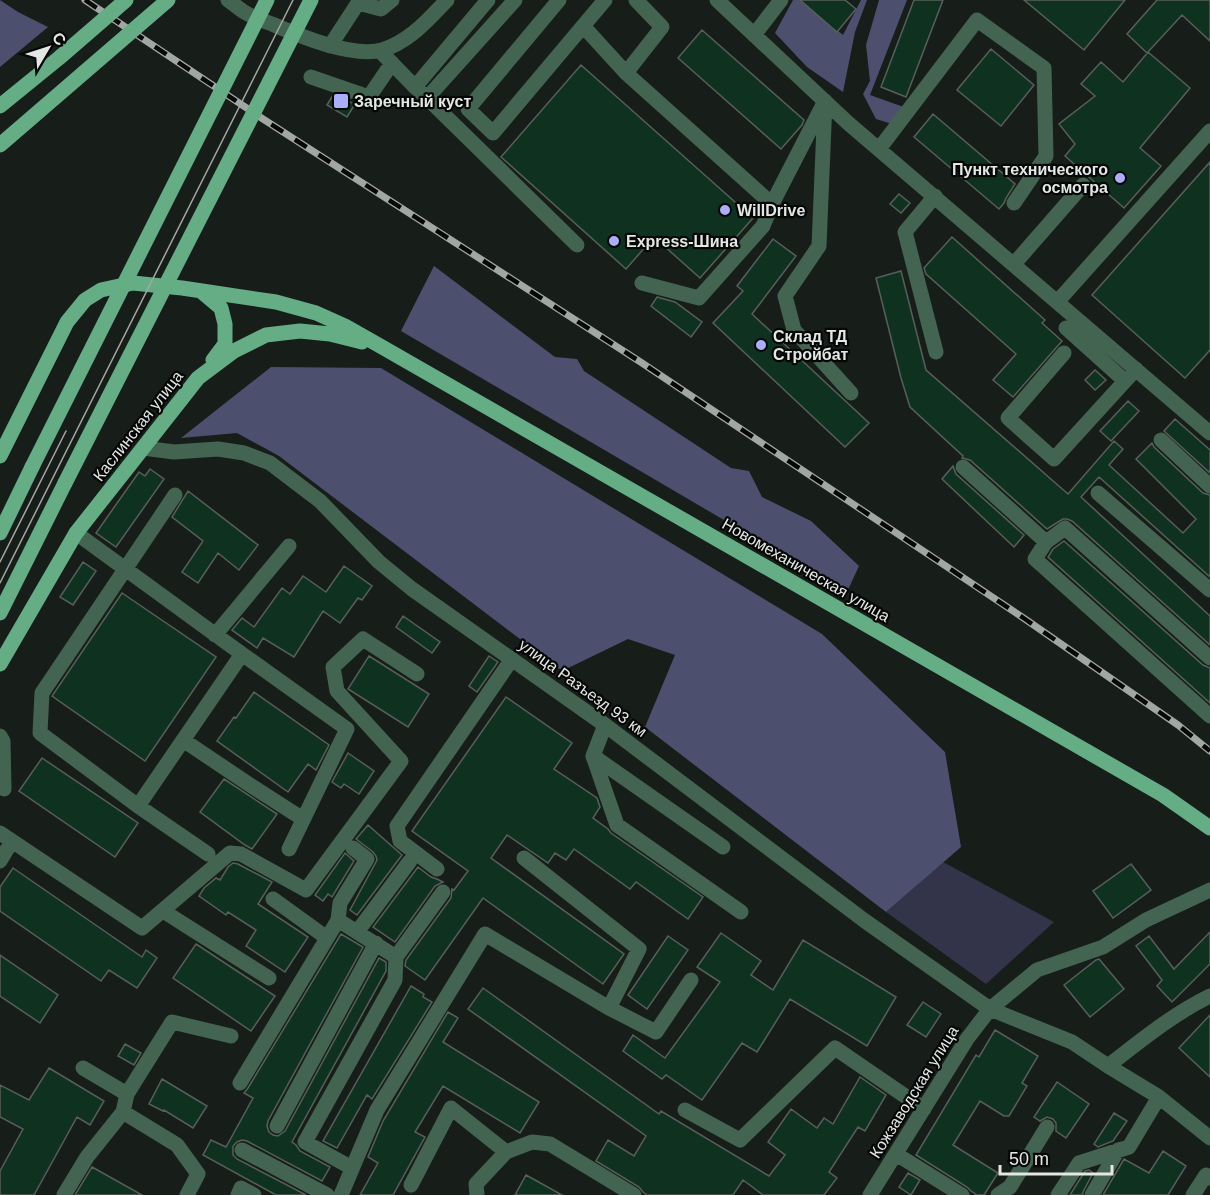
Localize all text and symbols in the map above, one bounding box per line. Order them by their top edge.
north arrow [18,18,78,78]
text: С [49,29,70,49]
marker: Заречный куст [332,92,350,110]
place label: Заречный куст [354,93,472,110]
place label: Пункт технического осмотра [952,161,1108,196]
marker: Пункт технического осмотра [1113,171,1127,185]
place label: WillDrive [737,202,805,219]
marker: WillDrive [718,203,732,217]
place label: Express-Шина [626,233,738,250]
marker: Express-Шина [607,234,621,248]
place label: Склад ТД Стройбат [773,328,849,363]
marker: Склад ТД Стройбат [754,338,768,352]
street label: Каслинская улица [90,368,186,484]
street label: Новомеханическая улица [719,515,893,625]
street label: улица Разъезд 93 км [516,636,650,740]
street label: Кожзаводская улица [866,1023,962,1161]
scale bar [1000,1138,1112,1176]
text: 50 m [1009,1149,1049,1169]

